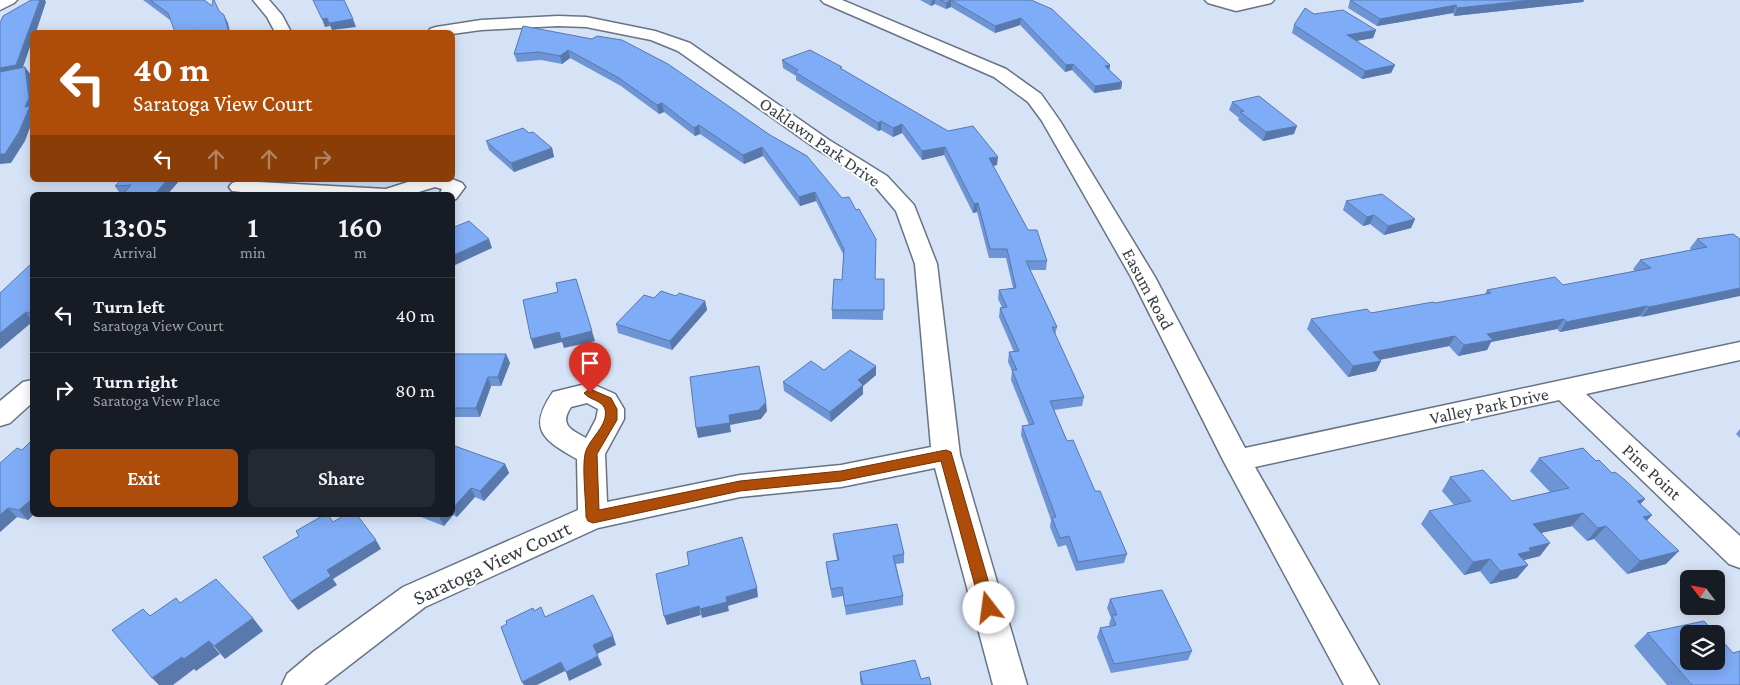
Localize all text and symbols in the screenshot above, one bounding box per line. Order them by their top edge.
icon: left [50,50,115,115]
text: 40 m [133,50,210,89]
text: Saratoga View Court [133,91,312,116]
street label: Oaklawn Park Drive [756,93,884,191]
icon: left [149,145,177,173]
icon: ahead [202,145,230,173]
icon: ahead [255,145,283,173]
icon: right [308,145,336,173]
text: 13:05 [102,210,168,243]
text: 1 [248,210,258,243]
text: 160 [338,210,383,243]
text: Arrival [113,244,157,261]
text: min [240,244,266,261]
text: m [354,244,367,261]
street label: Easum Road [1118,245,1178,333]
text: Turn left [93,296,165,317]
icon: left [50,301,78,329]
text: 40 m [396,305,435,326]
text: Saratoga View Court [93,317,223,334]
pin [569,342,611,393]
icon: arrive [576,349,604,377]
text: Turn right [93,371,178,392]
icon: right [50,376,78,404]
text: 80 m [395,380,435,401]
street label: Valley Park Drive [1428,384,1550,428]
text: Saratoga View Place [93,392,220,409]
street label: Pine Point [1619,440,1686,505]
button: Exit [50,449,238,507]
button: Share [248,449,435,507]
street label: Saratoga View Court [409,516,576,610]
north arrow [1680,570,1725,615]
map controls [1680,570,1725,670]
position arrow [962,581,1014,633]
button: layers [1680,625,1725,670]

